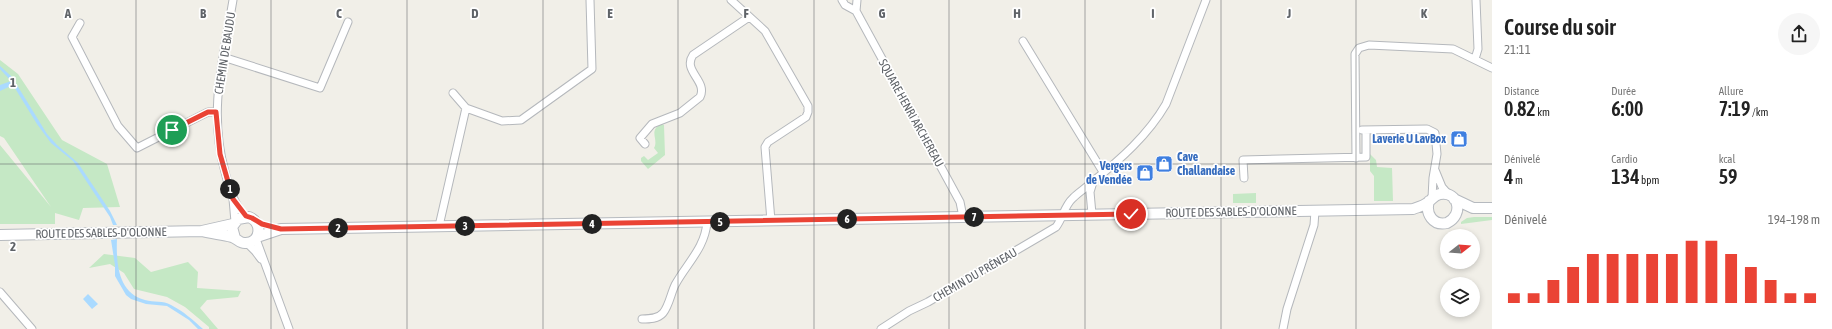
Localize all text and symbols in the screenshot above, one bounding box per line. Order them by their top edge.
text: A [64,6,72,21]
text: B [200,6,207,21]
text: C [336,6,342,21]
text: D [471,6,479,21]
text: E [607,6,613,21]
text: F [743,6,749,21]
text: G [879,6,886,21]
text: H [1013,6,1021,21]
text: I [1151,6,1155,21]
text: J [1286,6,1291,21]
text: K [1421,6,1428,21]
street label: CHEMIN DE BAUDU [212,11,238,95]
button: share [1778,13,1820,55]
text: Course du soir [1504,14,1616,40]
text: 21:11 [1504,42,1531,57]
street label: SQUARE HENRI ARCHEREAU [876,57,946,169]
text: 1 [10,75,16,90]
text: Distance [1504,85,1539,97]
text: Durée [1611,85,1636,97]
text: Allure [1719,85,1743,97]
text: 0.82 [1504,97,1536,120]
text: 6:00 [1611,97,1644,120]
text: 7:19 [1719,97,1750,120]
text: km [1536,106,1550,118]
text: /km [1750,106,1768,118]
pin [155,113,189,147]
icon: arrive [161,119,183,141]
shop icon: Laverie U LavBox [1449,129,1469,149]
place label: Laverie U LavBox [1372,132,1446,146]
place label: Cave Challandaise [1177,150,1236,178]
text: Dénivelé [1504,153,1540,165]
text: Cardio [1611,153,1638,165]
text: kcal [1719,153,1735,165]
shop icon: Cave Challandaise [1154,154,1174,174]
place label: Vergers de Vendée [1086,159,1133,187]
shop icon: Vergers de Vendée [1135,163,1155,183]
text: 4 [1504,165,1513,188]
text: 134 [1611,165,1640,188]
text: 59 [1719,165,1737,188]
text: m [1513,174,1523,186]
text: bpm [1640,174,1659,186]
pin: 1 [220,179,240,199]
text: 1 [227,183,233,195]
pin [1114,197,1148,231]
icon: check [1120,203,1142,225]
street label: ROUTE DES SABLES-D'OLONNE [1165,204,1297,220]
pin: 7 [964,207,984,227]
pin: 6 [837,209,857,229]
text: 7 [971,211,977,223]
pin: 5 [710,212,730,232]
text: Dénivelé [1504,212,1547,227]
text: 194–198 m [1768,212,1820,227]
text: 6 [844,213,850,225]
pin: 4 [582,214,602,234]
pin: 3 [455,216,475,236]
text: 5 [717,216,723,228]
pin: 2 [328,218,348,238]
text: 4 [589,218,595,230]
text: 3 [462,220,468,232]
text: 2 [335,222,341,234]
street label: ROUTE DES SABLES-D'OLONNE [35,225,167,241]
north arrow [1440,229,1480,269]
map controls [1440,229,1480,317]
text: 2 [10,239,16,254]
street label: CHEMIN DU PRÉNEAU [930,245,1020,305]
button: layers [1440,277,1480,317]

